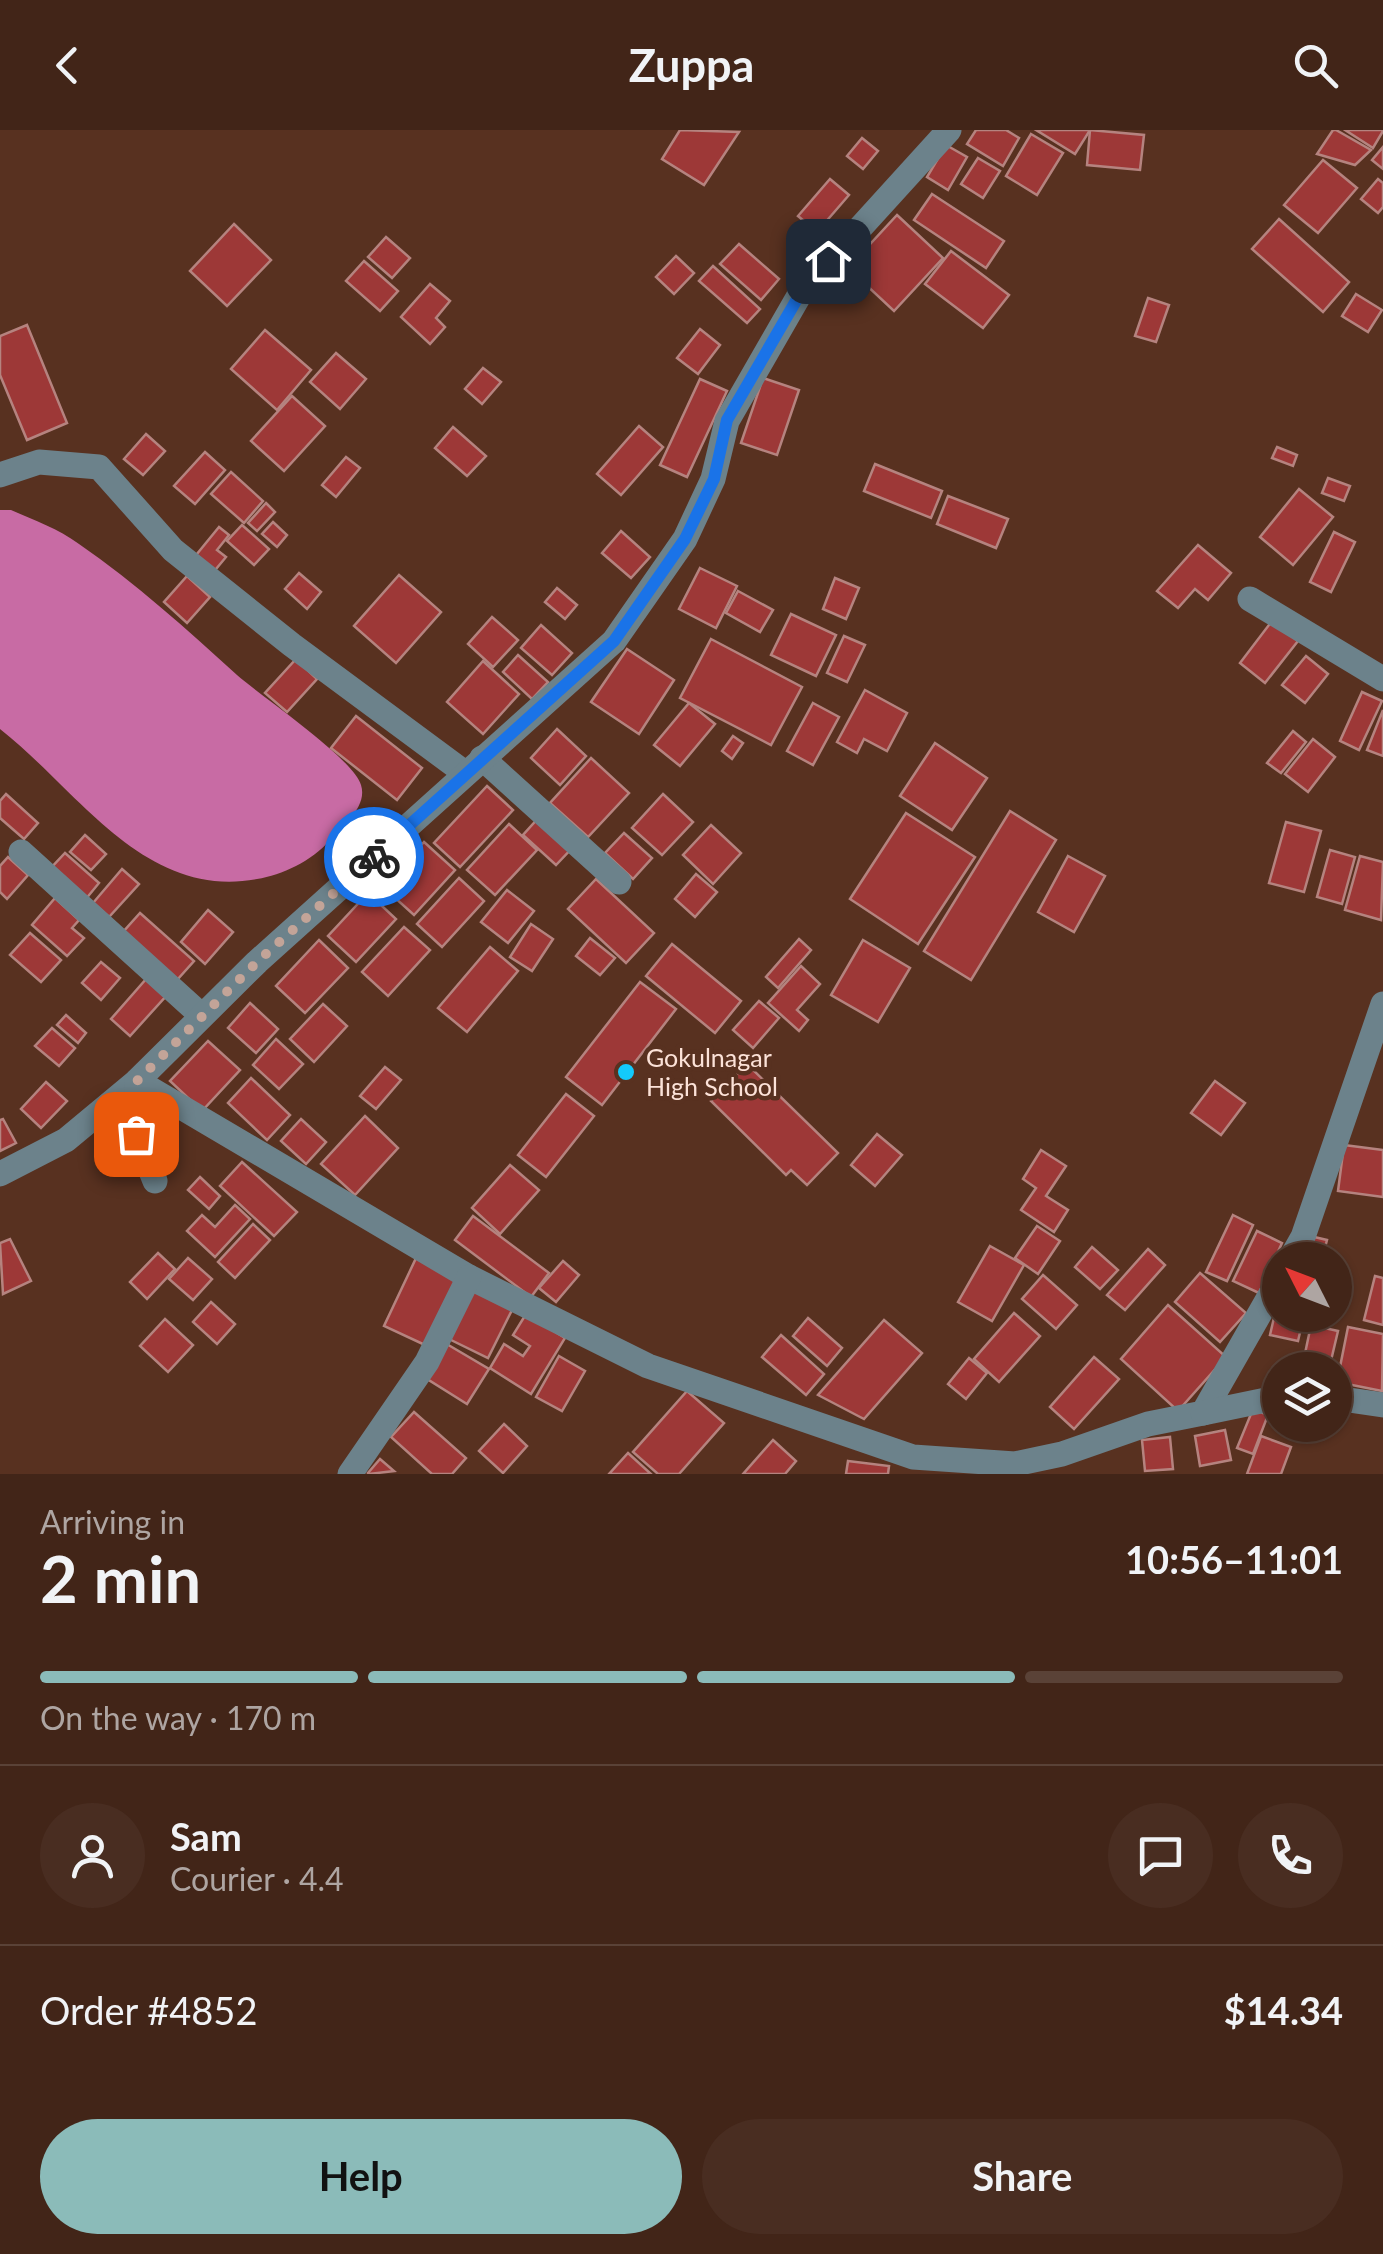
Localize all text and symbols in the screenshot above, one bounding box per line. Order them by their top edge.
icon: back [40,38,95,93]
text: Zuppa [629,38,754,92]
icon: search [1288,38,1343,93]
pin [786,219,871,304]
icon: home [801,234,856,289]
courier [324,807,424,907]
icon: bike [347,830,402,885]
place label: Gokulnagar High School [646,1042,778,1101]
marker: Gokulnagar High School [615,1061,637,1083]
pin [94,1092,179,1177]
icon: bag [109,1107,164,1162]
north arrow [1262,1242,1352,1332]
map controls [1262,1242,1352,1442]
button: layers [1262,1352,1352,1442]
text: Arriving in [40,1502,185,1541]
text: 10:56–11:01 [1125,1536,1343,1582]
text: 2 min [40,1539,201,1617]
text: On the way · 170 m [40,1698,316,1737]
button: person [40,1803,145,1908]
button: chat [1108,1803,1213,1908]
button: phone [1238,1803,1343,1908]
text: Sam [170,1813,242,1859]
text: Courier · 4.4 [170,1859,344,1898]
text: Order #4852 [40,1987,257,2033]
text: $14.34 [1224,1987,1343,2033]
button: Help [40,2119,682,2234]
button: Share [702,2119,1343,2234]

